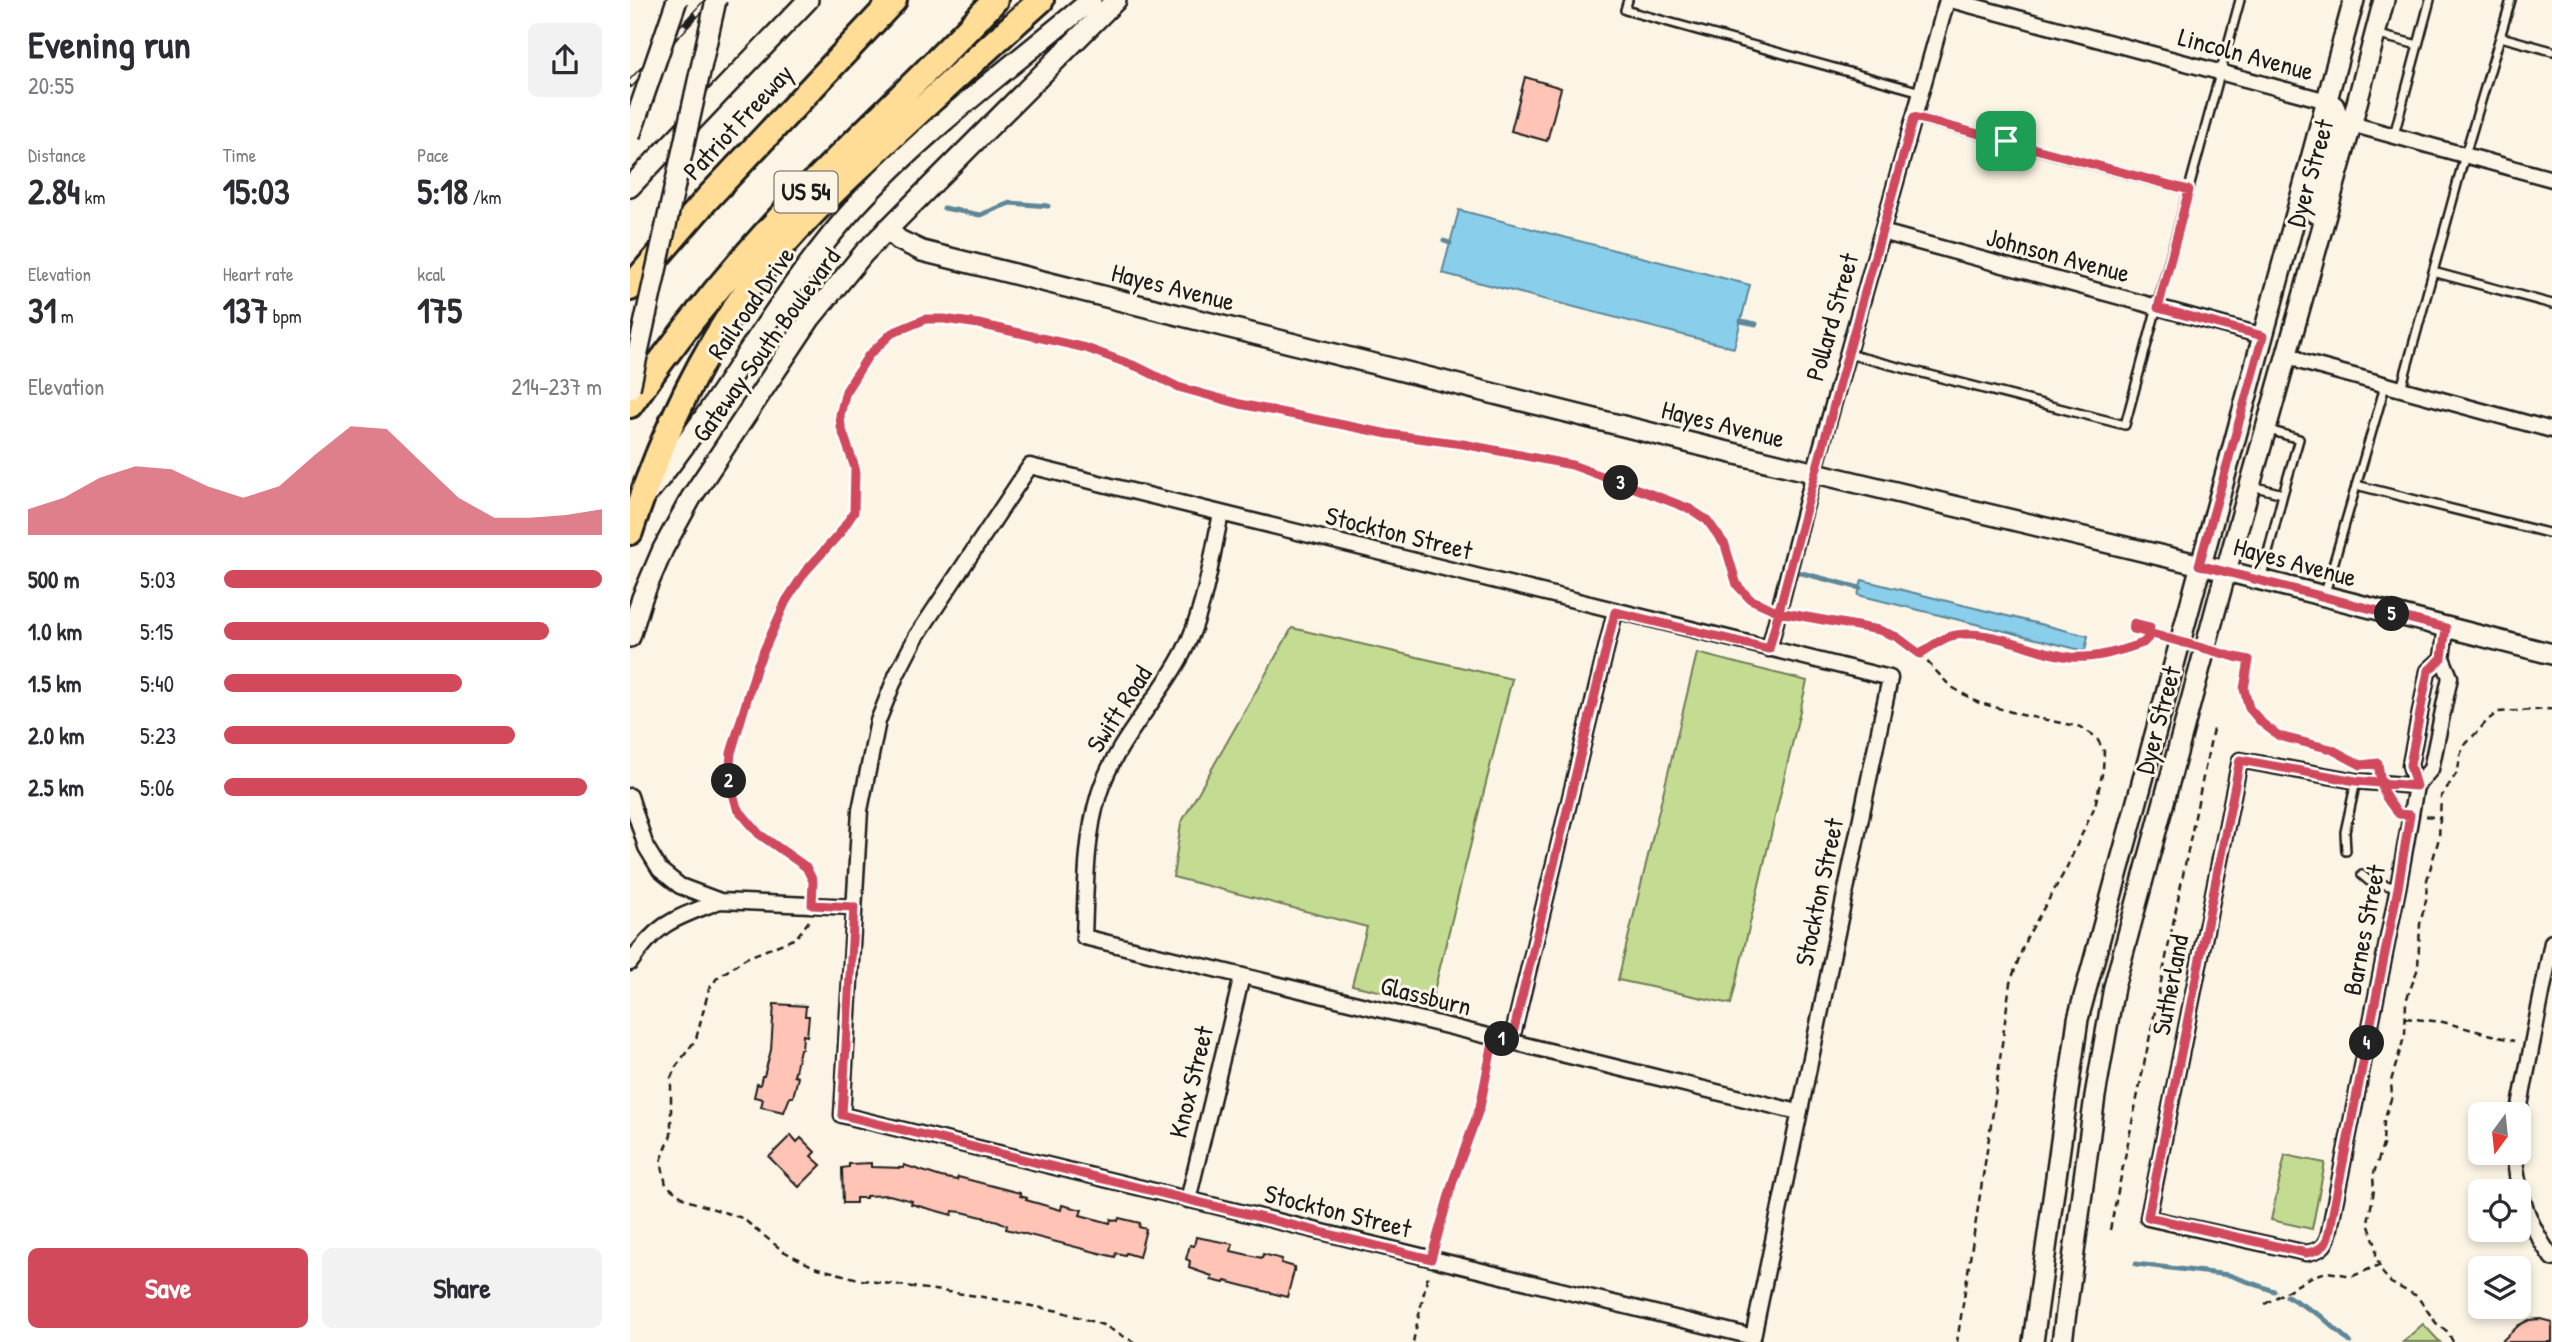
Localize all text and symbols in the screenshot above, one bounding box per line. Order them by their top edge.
text: Evening run [28,18,191,70]
street label: Lincoln Avenue [2175,19,2318,88]
button: share [528,23,602,97]
street label: Patriot Freeway [675,56,800,187]
text: 20:55 [28,70,74,101]
pin [1976,111,2036,171]
street label: Dyer Street [2278,114,2342,231]
icon: arrive [1987,122,2025,160]
text: Distance [28,142,86,168]
text: Time [223,142,256,168]
text: Pace [417,142,449,168]
text: 2.84 [28,168,80,215]
text: 15:03 [223,168,290,215]
text: 5:18 [417,168,468,215]
road number: US 54 [774,172,838,212]
text: km [80,184,105,210]
text: /km [468,184,501,210]
street label: Johnson Avenue [1983,219,2134,290]
street label: Railroad Drive [699,239,802,366]
street label: Gateway South Boulevard [683,241,848,449]
street label: Pollard Street [1797,248,1867,385]
street label: Hayes Avenue [1108,254,1238,319]
text: Elevation [28,261,91,287]
text: Heart rate [223,261,294,287]
text: kcal [417,261,445,287]
text: 31 [28,287,56,334]
text: 137 [223,287,268,334]
text: 175 [417,287,462,334]
text: m [56,303,74,329]
text: bpm [268,303,302,329]
text: Elevation [28,371,104,402]
text: 214–237 m [511,371,602,402]
street label: Hayes Avenue [1658,391,1788,456]
pin: 3 [1604,466,1639,500]
text: 3 [1616,469,1625,495]
street label: Stockton Street [1322,497,1477,568]
street label: Hayes Avenue [2230,528,2360,595]
text: 500 m [28,564,79,595]
text: 5:03 [140,564,176,595]
pin: 5 [2374,596,2410,632]
text: 5 [2387,600,2396,626]
text: 1.0 km [28,616,82,647]
text: 5:15 [140,616,173,647]
street label: Swift Road [1078,659,1160,759]
street label: Dyer Street [2126,661,2189,778]
text: 1.5 km [28,668,81,699]
text: 5:40 [140,668,174,699]
text: 2.0 km [28,720,84,751]
text: 5:23 [140,720,176,751]
pin: 2 [712,764,746,798]
text: 2 [724,767,733,793]
text: 2.5 km [28,772,84,803]
text: 5:06 [140,772,175,803]
street label: Stockton Street [1786,814,1851,969]
street label: Barnes Street [2334,861,2393,998]
street label: Sutherland [2143,932,2196,1038]
street label: Glassburn [1377,967,1475,1024]
street label: Knox Street [1160,1021,1222,1141]
pin: 1 [1484,1021,1520,1056]
text: 1 [1498,1025,1505,1051]
pin: 4 [2350,1026,2384,1060]
text: 4 [2363,1029,2370,1055]
north arrow [2468,1102,2530,1166]
map controls [2468,1102,2531,1319]
street label: Stockton Street [1261,1175,1416,1246]
button: locate [2468,1179,2531,1242]
button: Save [28,1248,308,1328]
button: Share [322,1248,602,1328]
button: layers [2468,1256,2531,1319]

